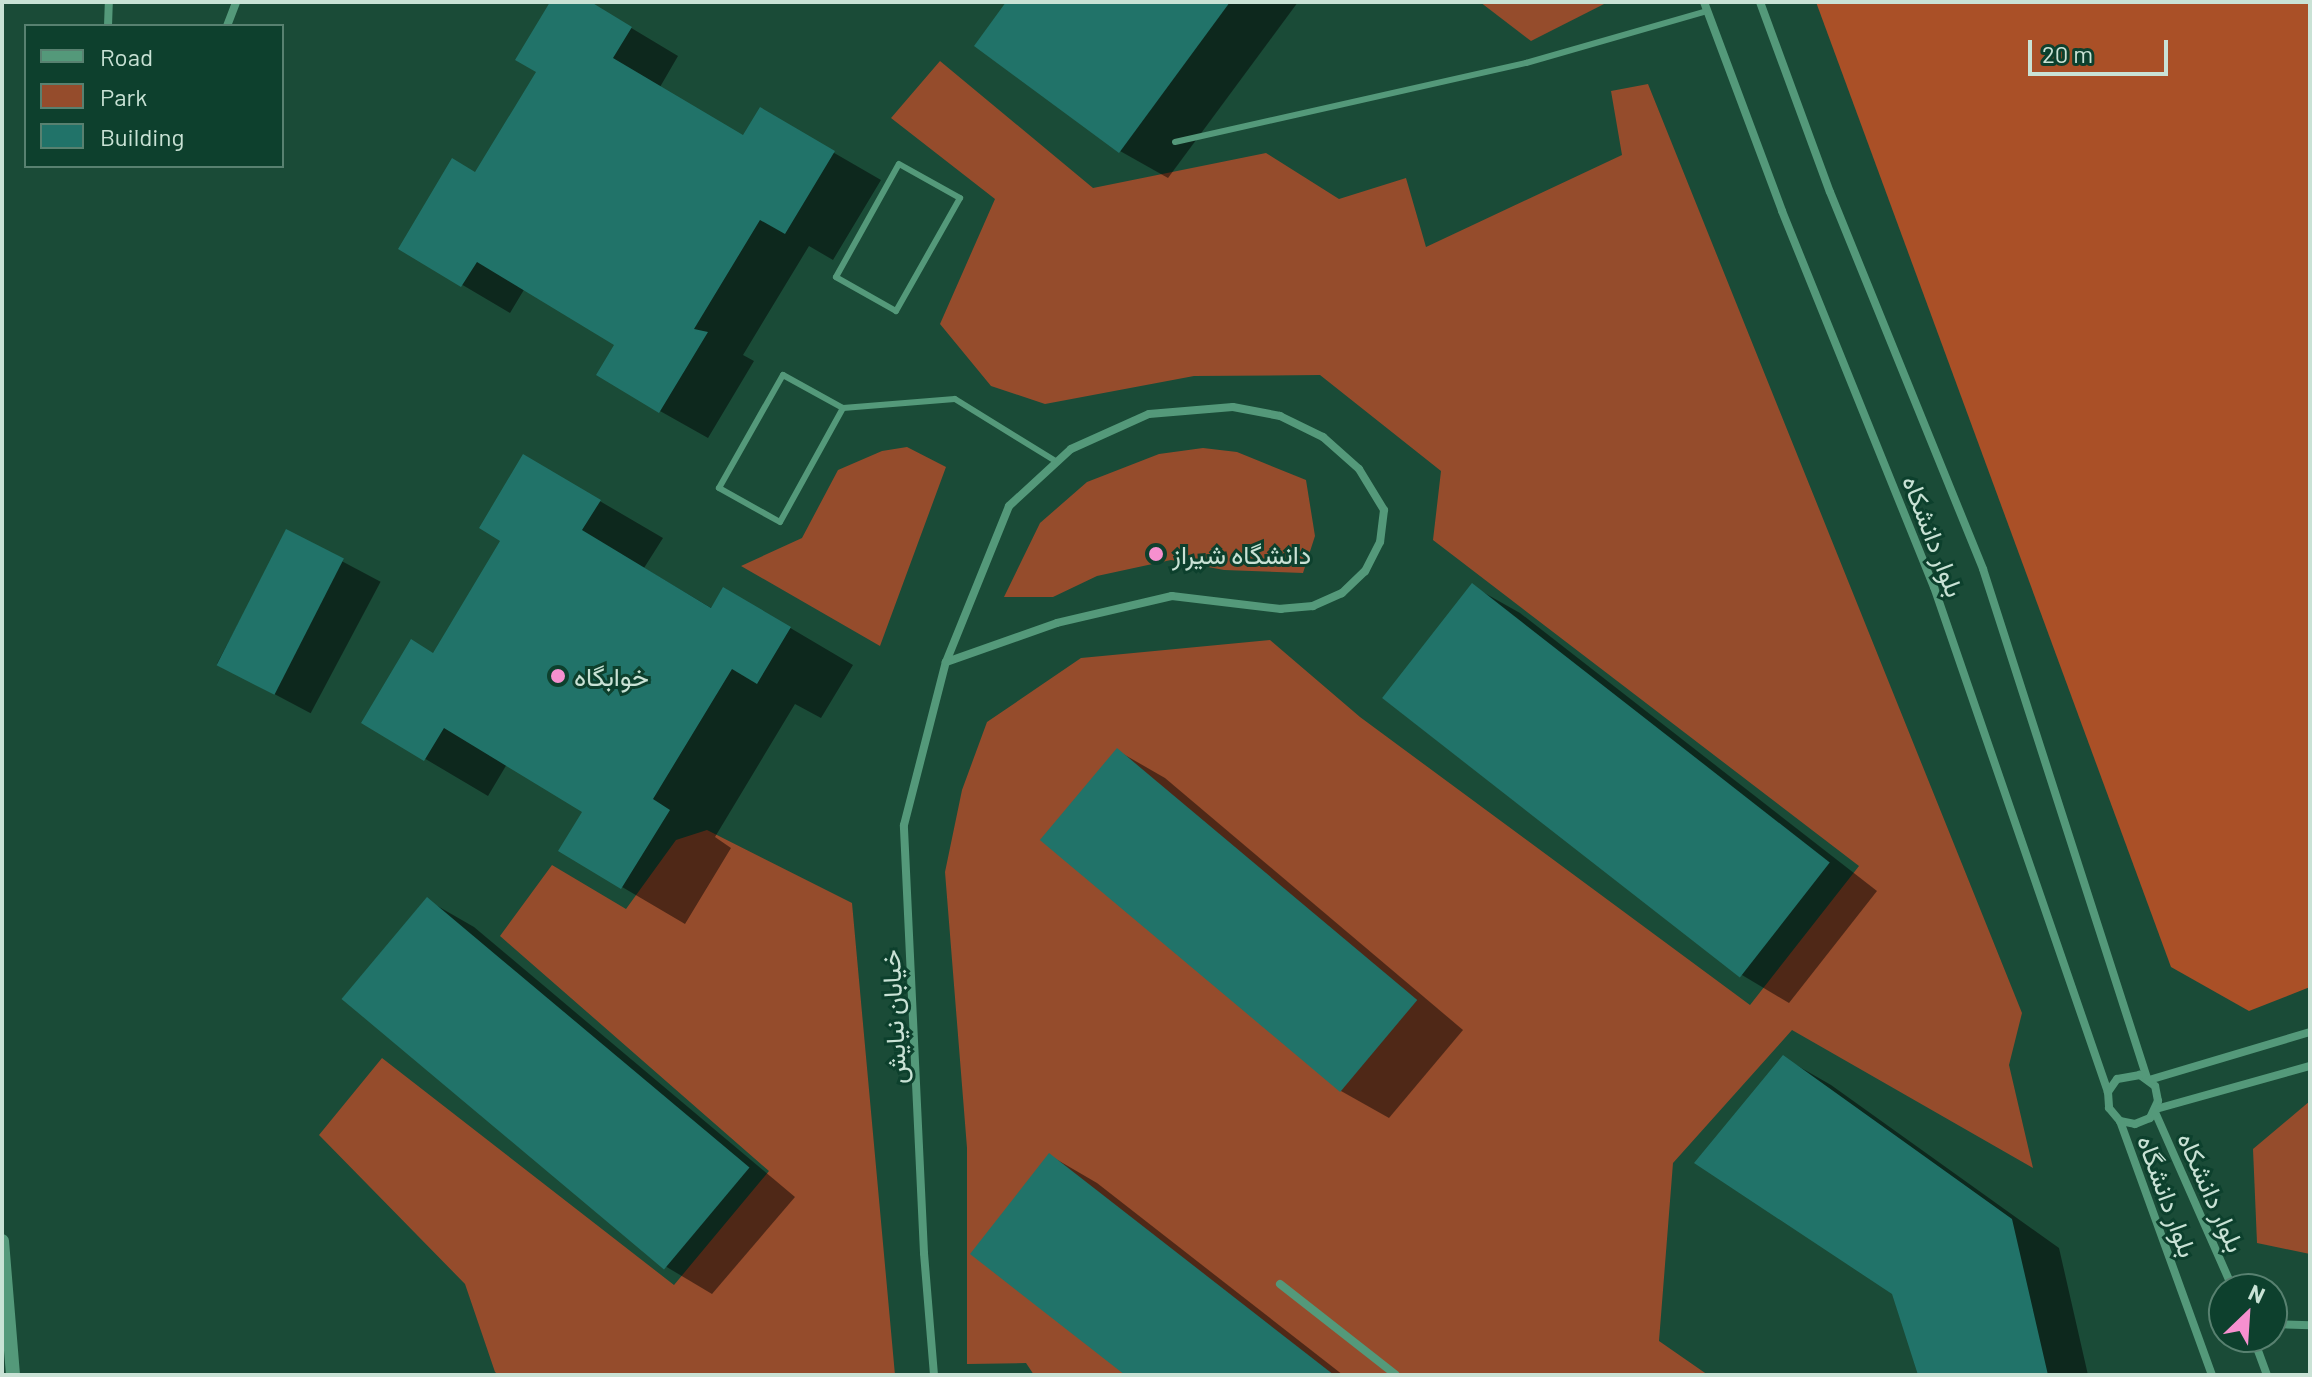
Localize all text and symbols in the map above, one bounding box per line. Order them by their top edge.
legend [24,24,284,168]
scale bar [2032,24,2172,74]
text: 20 m [2042,39,2093,68]
text: Road [100,42,153,71]
text: Park [100,82,147,111]
text: Building [100,122,184,151]
street label: بلوار دانشکاه [1897,471,1971,601]
place label: دانشگاه شیراز [1172,538,1311,570]
marker: دانشگاه شیراز [1147,545,1165,563]
place label: خوابگاه [574,660,649,692]
marker: خوابگاه [549,667,567,685]
street label: خیابان نیایش [874,949,912,1085]
street label: بلوار دانشکاه [2172,1127,2252,1257]
street label: بلوار دانشگاه [2132,1131,2204,1261]
north arrow [2208,1273,2288,1353]
text: N [2245,1278,2269,1308]

